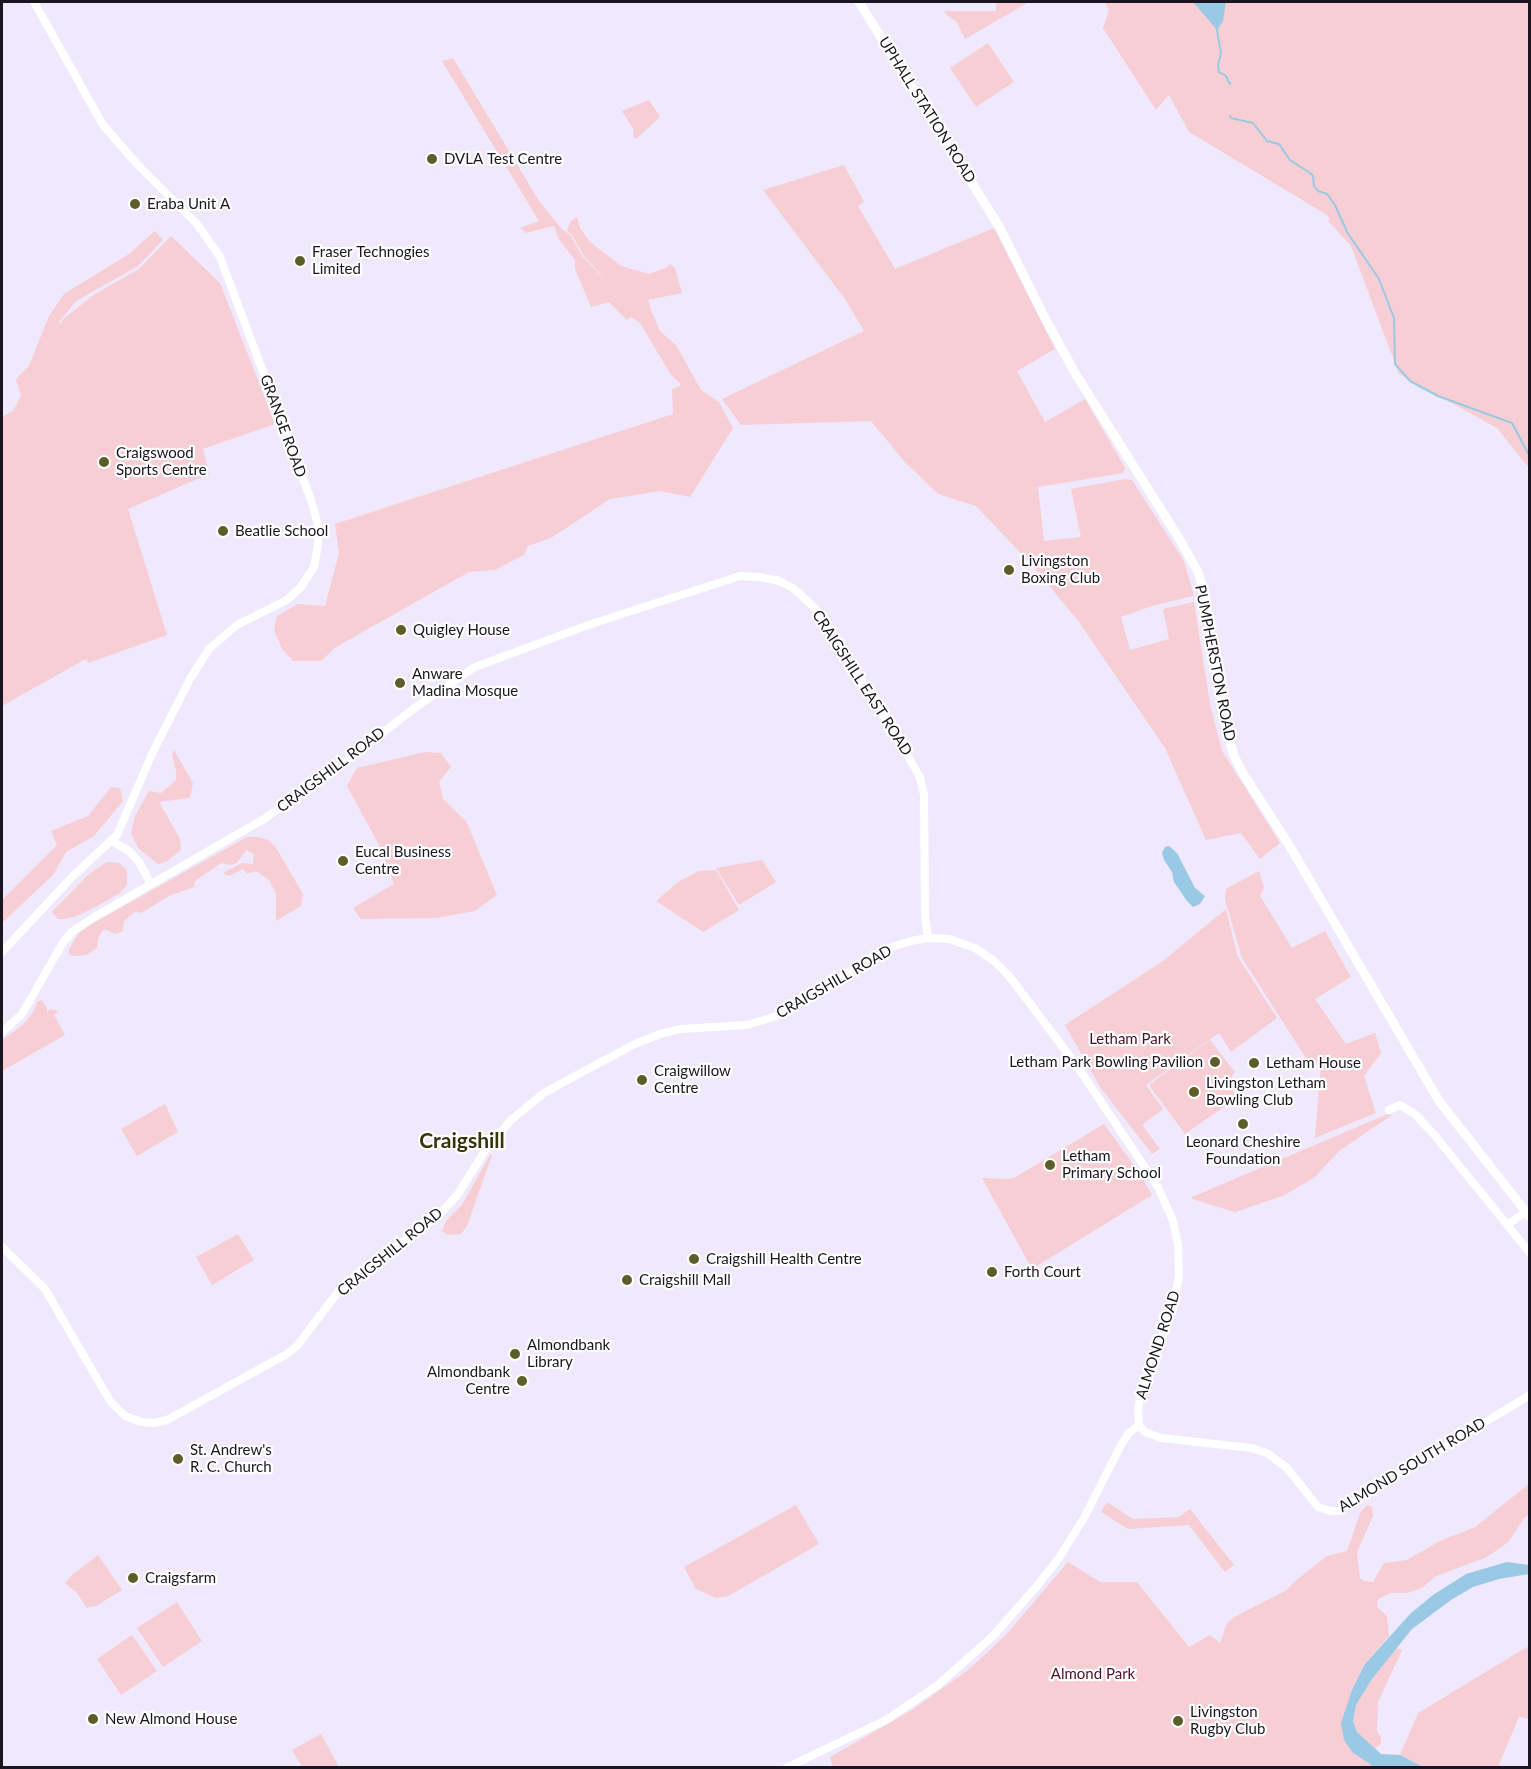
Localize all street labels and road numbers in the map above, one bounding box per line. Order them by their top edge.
street label: UPHALL STATION ROAD [875,34,979,186]
street label: GRANGE ROAD [256,372,310,480]
street label: PUMPHERSTON ROAD [1191,583,1239,743]
street label: CRAIGSHILL EAST ROAD [808,607,916,759]
street label: CRAIGSHILL ROAD [274,724,388,816]
street label: CRAIGSHILL ROAD [773,942,895,1022]
street label: CRAIGSHILL ROAD [334,1204,446,1300]
street label: ALMOND ROAD [1132,1288,1184,1402]
street label: ALMOND SOUTH ROAD [1335,1414,1489,1516]

